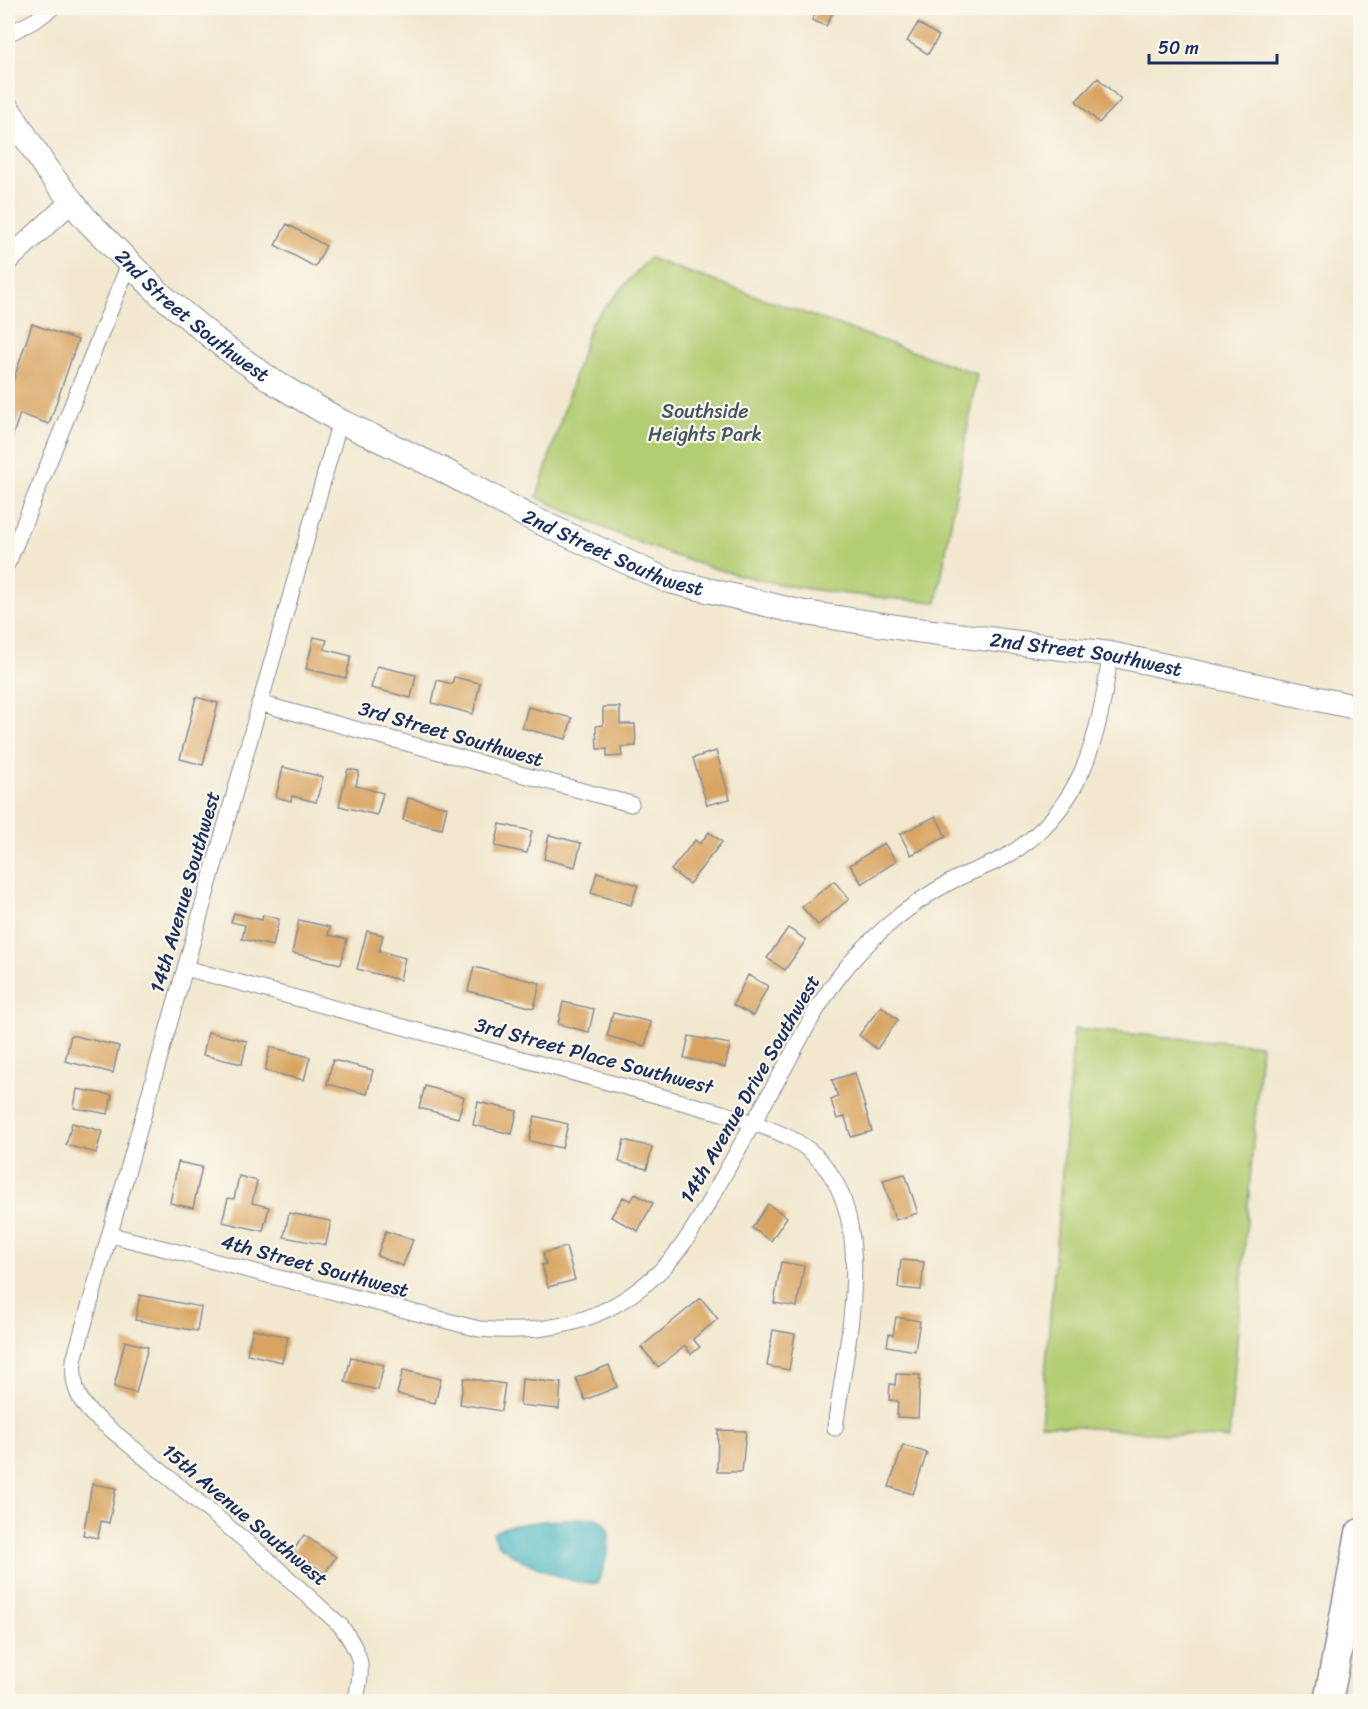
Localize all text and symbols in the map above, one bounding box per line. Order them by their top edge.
scale bar [1149,27,1276,65]
text: 50 m [1158,32,1199,64]
street label: 2nd Street Southwest [106,240,277,392]
park label: Southside Heights Park [648,394,762,452]
street label: 2nd Street Southwest [517,499,707,606]
street label: 2nd Street Southwest [988,622,1186,687]
street label: 3rd Street Southwest [354,691,548,777]
street label: 14th Avenue Southwest [139,787,231,997]
street label: 14th Avenue Drive Southwest [670,968,830,1210]
street label: 3rd Street Place Southwest [471,1007,718,1105]
street label: 4th Street Southwest [217,1224,413,1308]
street label: 15th Avenue Southwest [154,1435,336,1596]

